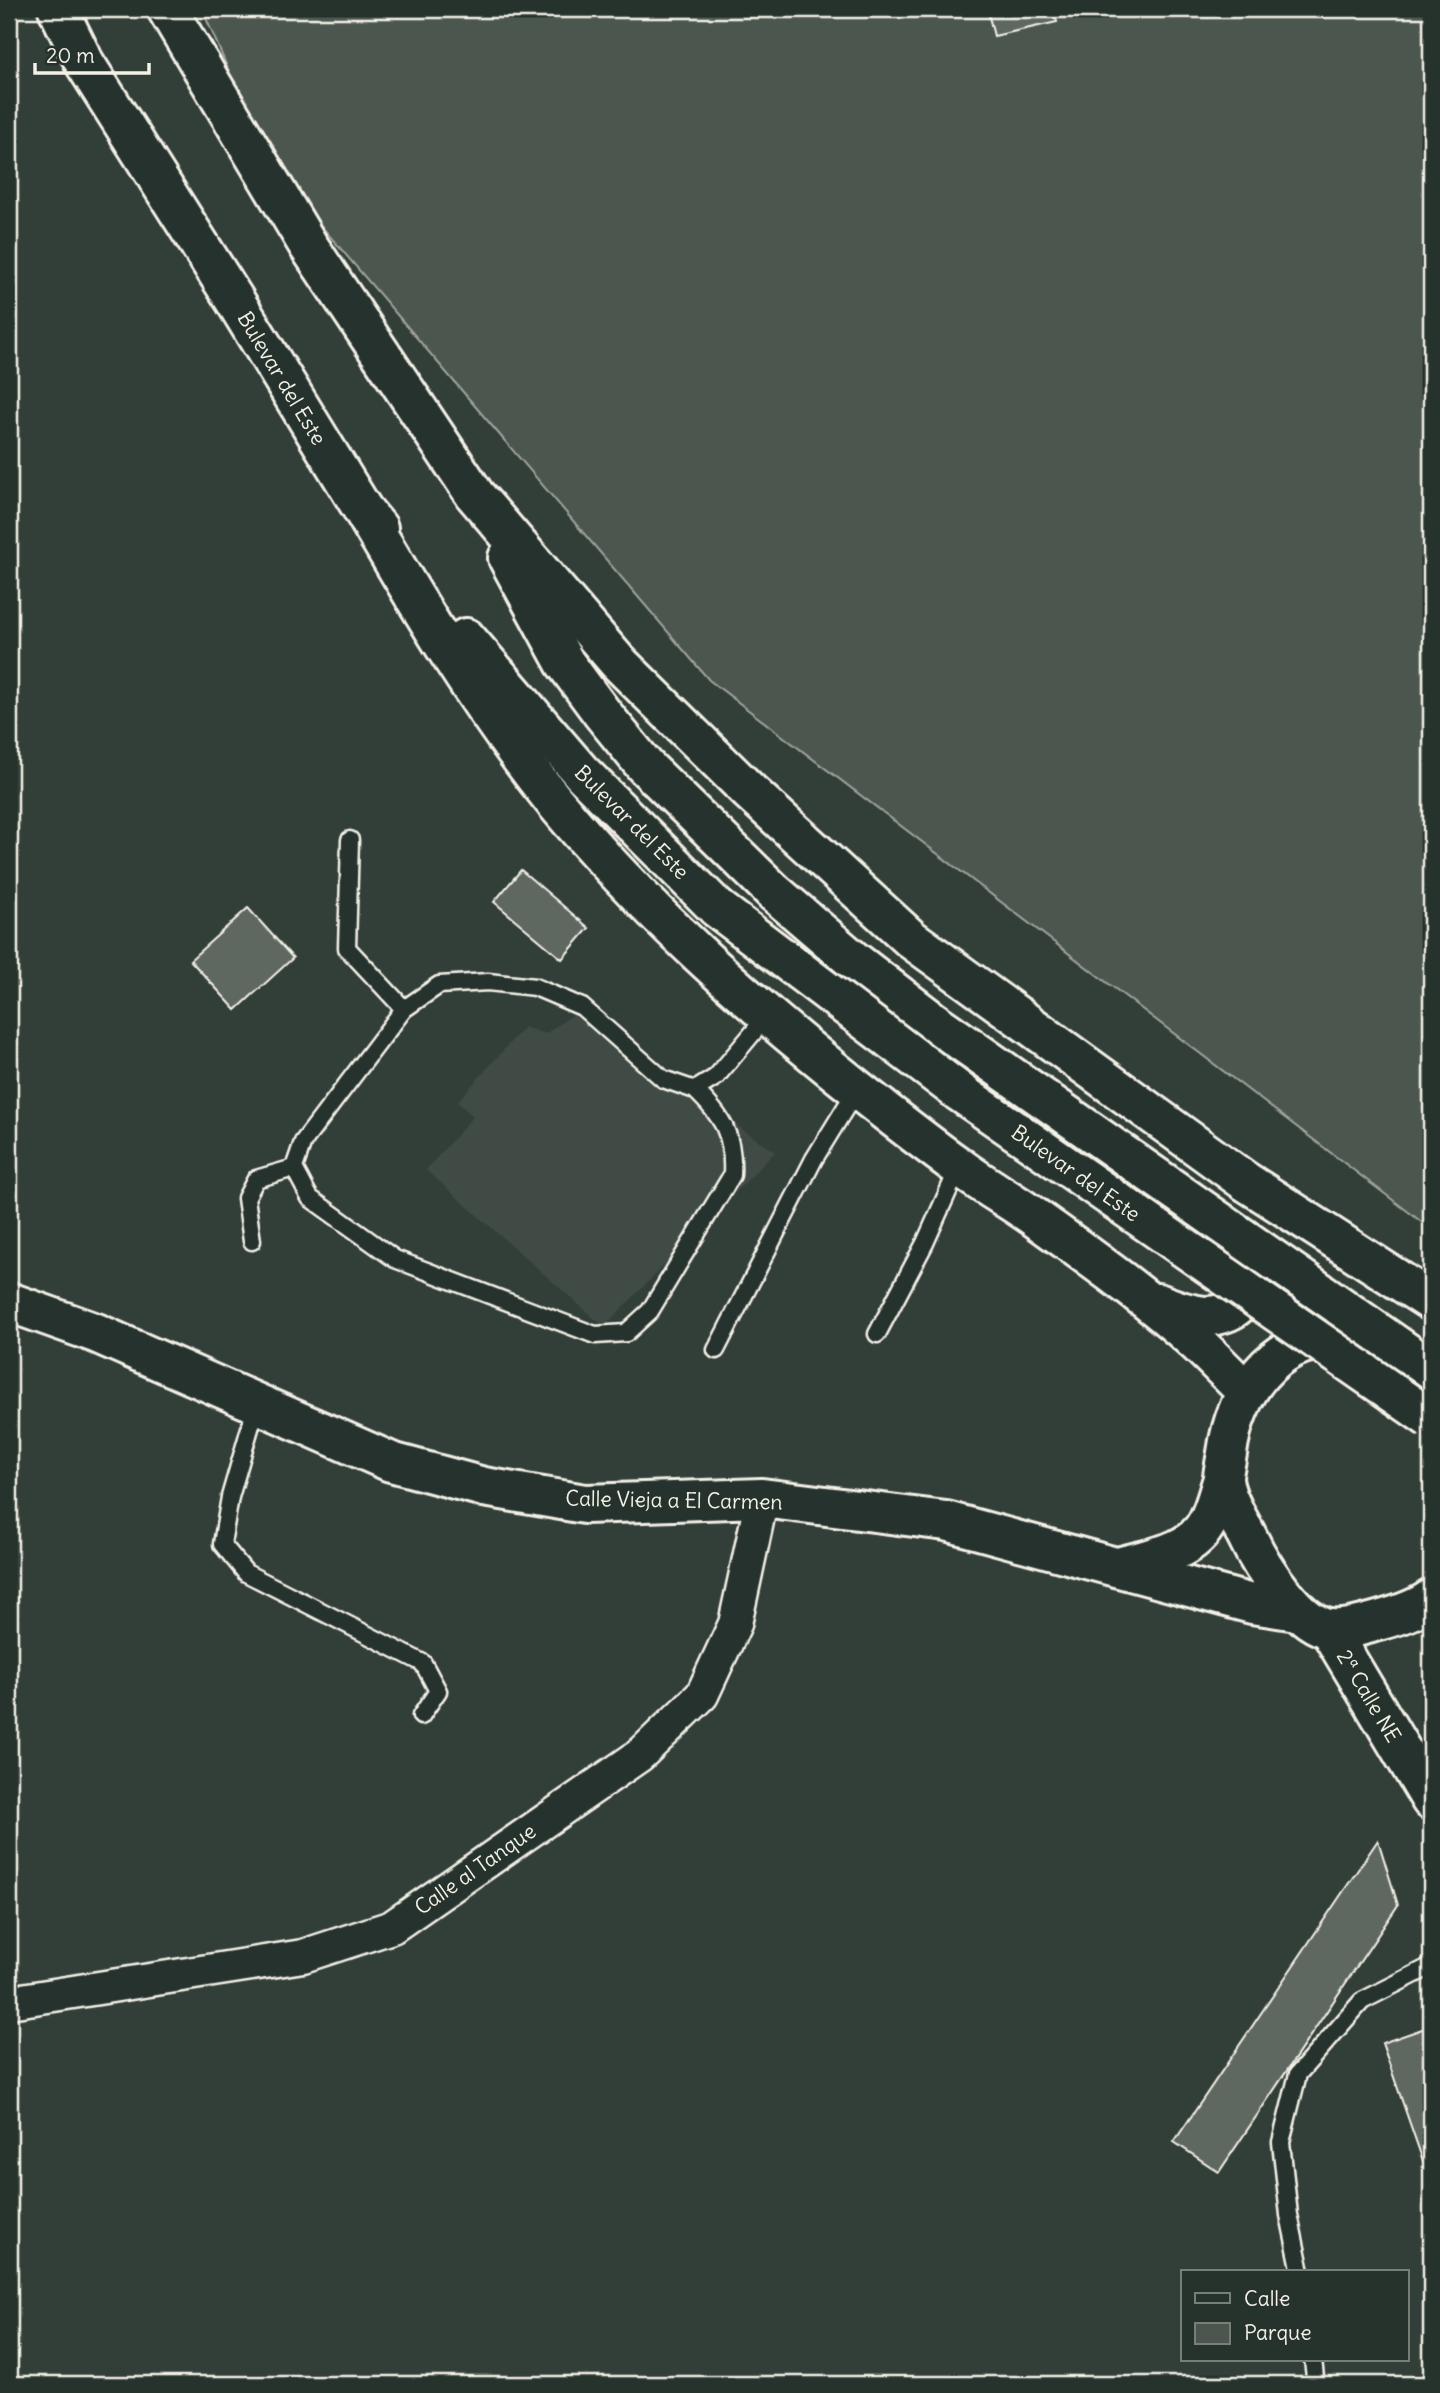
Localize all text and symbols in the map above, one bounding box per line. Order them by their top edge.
scale bar [35,32,149,76]
text: 20 m [46,42,95,69]
street label: Bulevar del Este [232,306,332,450]
street label: Bulevar del Este [569,759,695,885]
street label: Bulevar del Este [1006,1119,1146,1227]
street label: Calle Vieja a El Carmen [565,1485,783,1515]
street label: 2ª Calle NE [1331,1645,1407,1747]
street label: Calle al Tanque [409,1817,541,1921]
legend [1181,2270,1408,2362]
text: Calle [1244,2285,1290,2312]
text: Parque [1244,2319,1312,2346]

